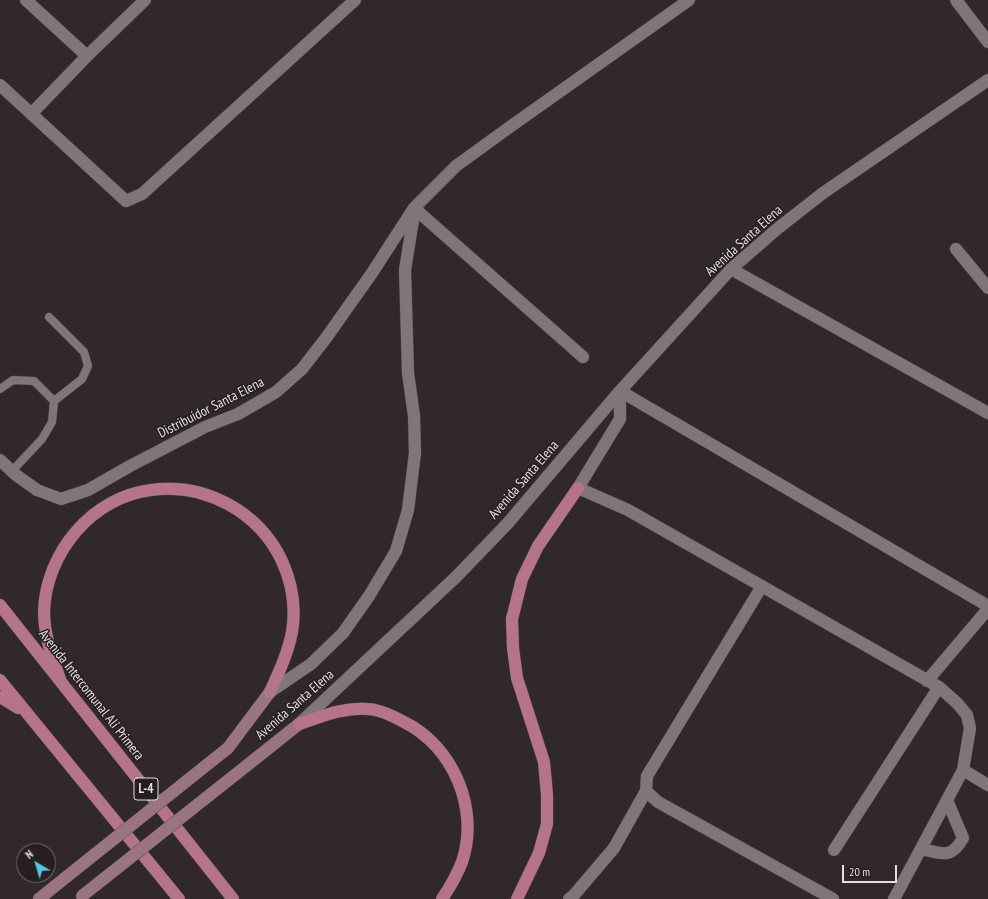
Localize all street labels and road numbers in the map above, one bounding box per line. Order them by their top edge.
street label: Avenida Santa Elena [702,202,786,280]
street label: Distribuidor Santa Elena [155,374,267,442]
street label: Avenida Santa Elena [485,437,563,523]
street label: Avenida Intercomunal Alí Primera [35,626,147,764]
street label: Avenida Santa Elena [252,666,338,744]
road number: L-4 [134,778,158,800]

